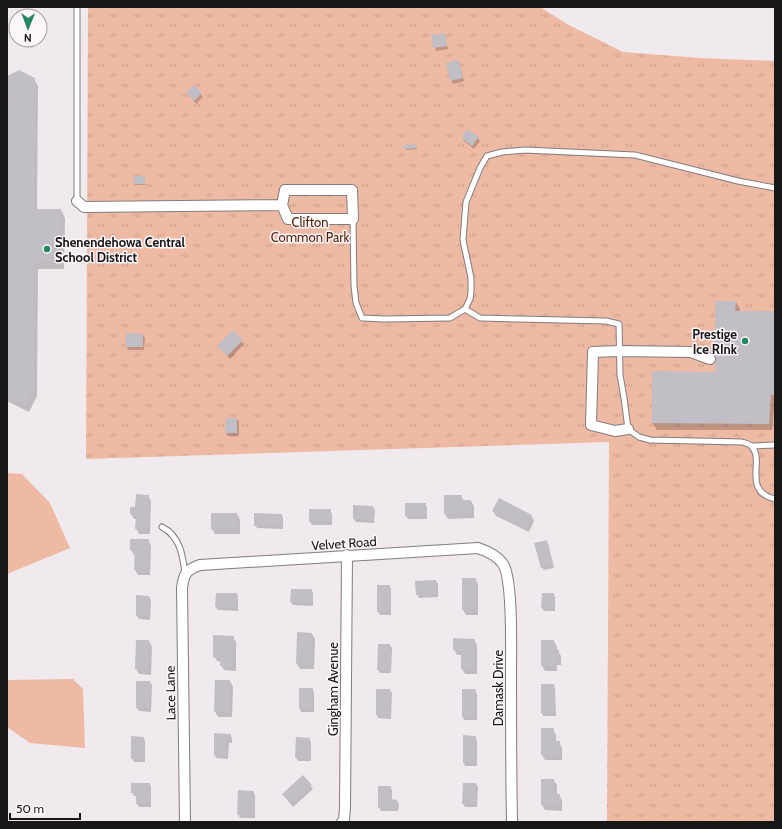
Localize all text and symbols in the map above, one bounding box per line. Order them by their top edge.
north arrow [8,8,48,48]
text: N [24,31,32,45]
park label: Clifton Common Park [271,214,349,245]
place label: Shenendehowa Central School District [55,234,186,265]
marker: Shenendehowa Central School District [42,244,52,254]
place label: Prestige Ice RInk [692,326,738,357]
marker: Prestige Ice RInk [740,336,750,346]
street label: Velvet Road [311,533,377,553]
street label: Gingham Avenue [325,642,341,736]
street label: Damask Drive [490,649,506,726]
street label: Lace Lane [162,665,178,721]
scale bar [10,795,80,821]
text: 50 m [16,801,44,816]

